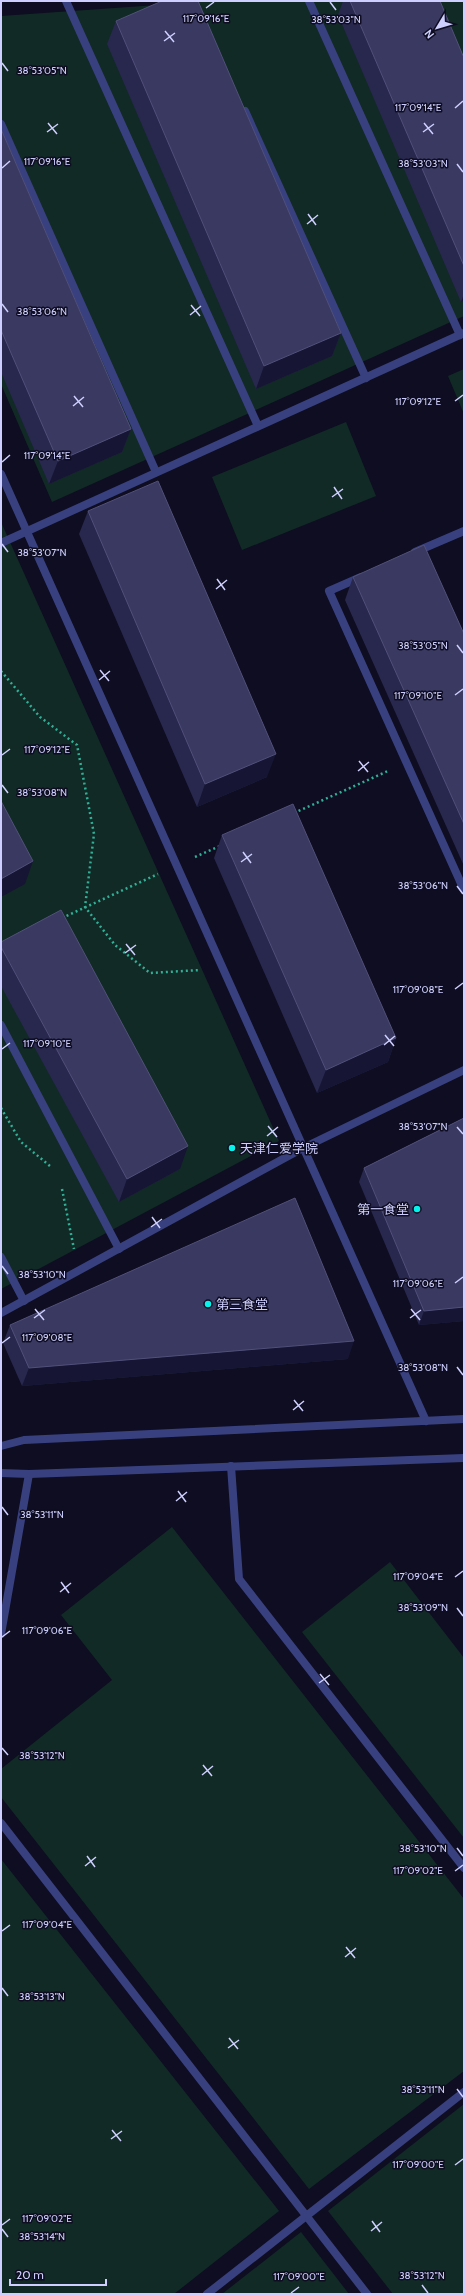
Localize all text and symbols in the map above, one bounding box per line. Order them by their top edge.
north arrow [417,8,457,48]
text: 117°09'16"E [183,12,230,25]
text: 38°53'03"N [311,13,361,26]
text: N [421,27,437,42]
text: 38°53'05"N [17,64,67,77]
text: 117°09'14"E [395,101,442,114]
text: 117°09'16"E [24,155,71,168]
text: 38°53'03"N [398,157,448,170]
text: 38°53'06"N [17,305,67,318]
text: 117°09'12"E [395,395,442,408]
text: 117°09'14"E [24,449,71,462]
text: 38°53'07"N [17,546,67,559]
text: 38°53'05"N [398,639,448,652]
text: 117°09'10"E [394,689,442,702]
text: 117°09'12"E [24,743,71,756]
text: 38°53'08"N [17,786,67,799]
text: 38°53'06"N [398,879,448,892]
text: 117°09'08"E [393,983,444,996]
text: 117°09'10"E [23,1037,71,1050]
text: 38°53'07"N [398,1120,448,1133]
place label: 天津仁爱学院 [240,1140,318,1156]
marker: 天津仁爱学院 [227,1143,237,1153]
place label: 第一食堂 [357,1201,409,1217]
marker: 第一食堂 [412,1204,422,1214]
text: 38°53'10"N [18,1268,66,1281]
text: 117°09'06"E [393,1277,444,1290]
place label: 第三食堂 [216,1296,268,1312]
marker: 第三食堂 [203,1299,213,1309]
text: 117°09'08"E [22,1331,73,1344]
text: 38°53'08"N [398,1361,448,1374]
text: 38°53'11"N [20,1508,64,1521]
text: 117°09'04"E [393,1570,444,1583]
text: 38°53'09"N [398,1601,448,1614]
text: 117°09'06"E [22,1624,73,1637]
text: 38°53'12"N [19,1749,65,1762]
text: 38°53'10"N [399,1842,447,1855]
text: 117°09'02"E [393,1864,443,1877]
text: 117°09'04"E [22,1918,73,1931]
text: 38°53'13"N [19,1990,65,2003]
text: 38°53'11"N [401,2083,445,2096]
text: 117°09'00"E [392,2158,444,2171]
text: 117°09'02"E [22,2212,72,2225]
text: 38°53'14"N [19,2230,65,2243]
scale bar [10,2261,106,2287]
text: 20 m [16,2267,44,2282]
text: 38°53'12"N [399,2269,445,2282]
text: 117°09'00"E [273,2270,325,2283]

